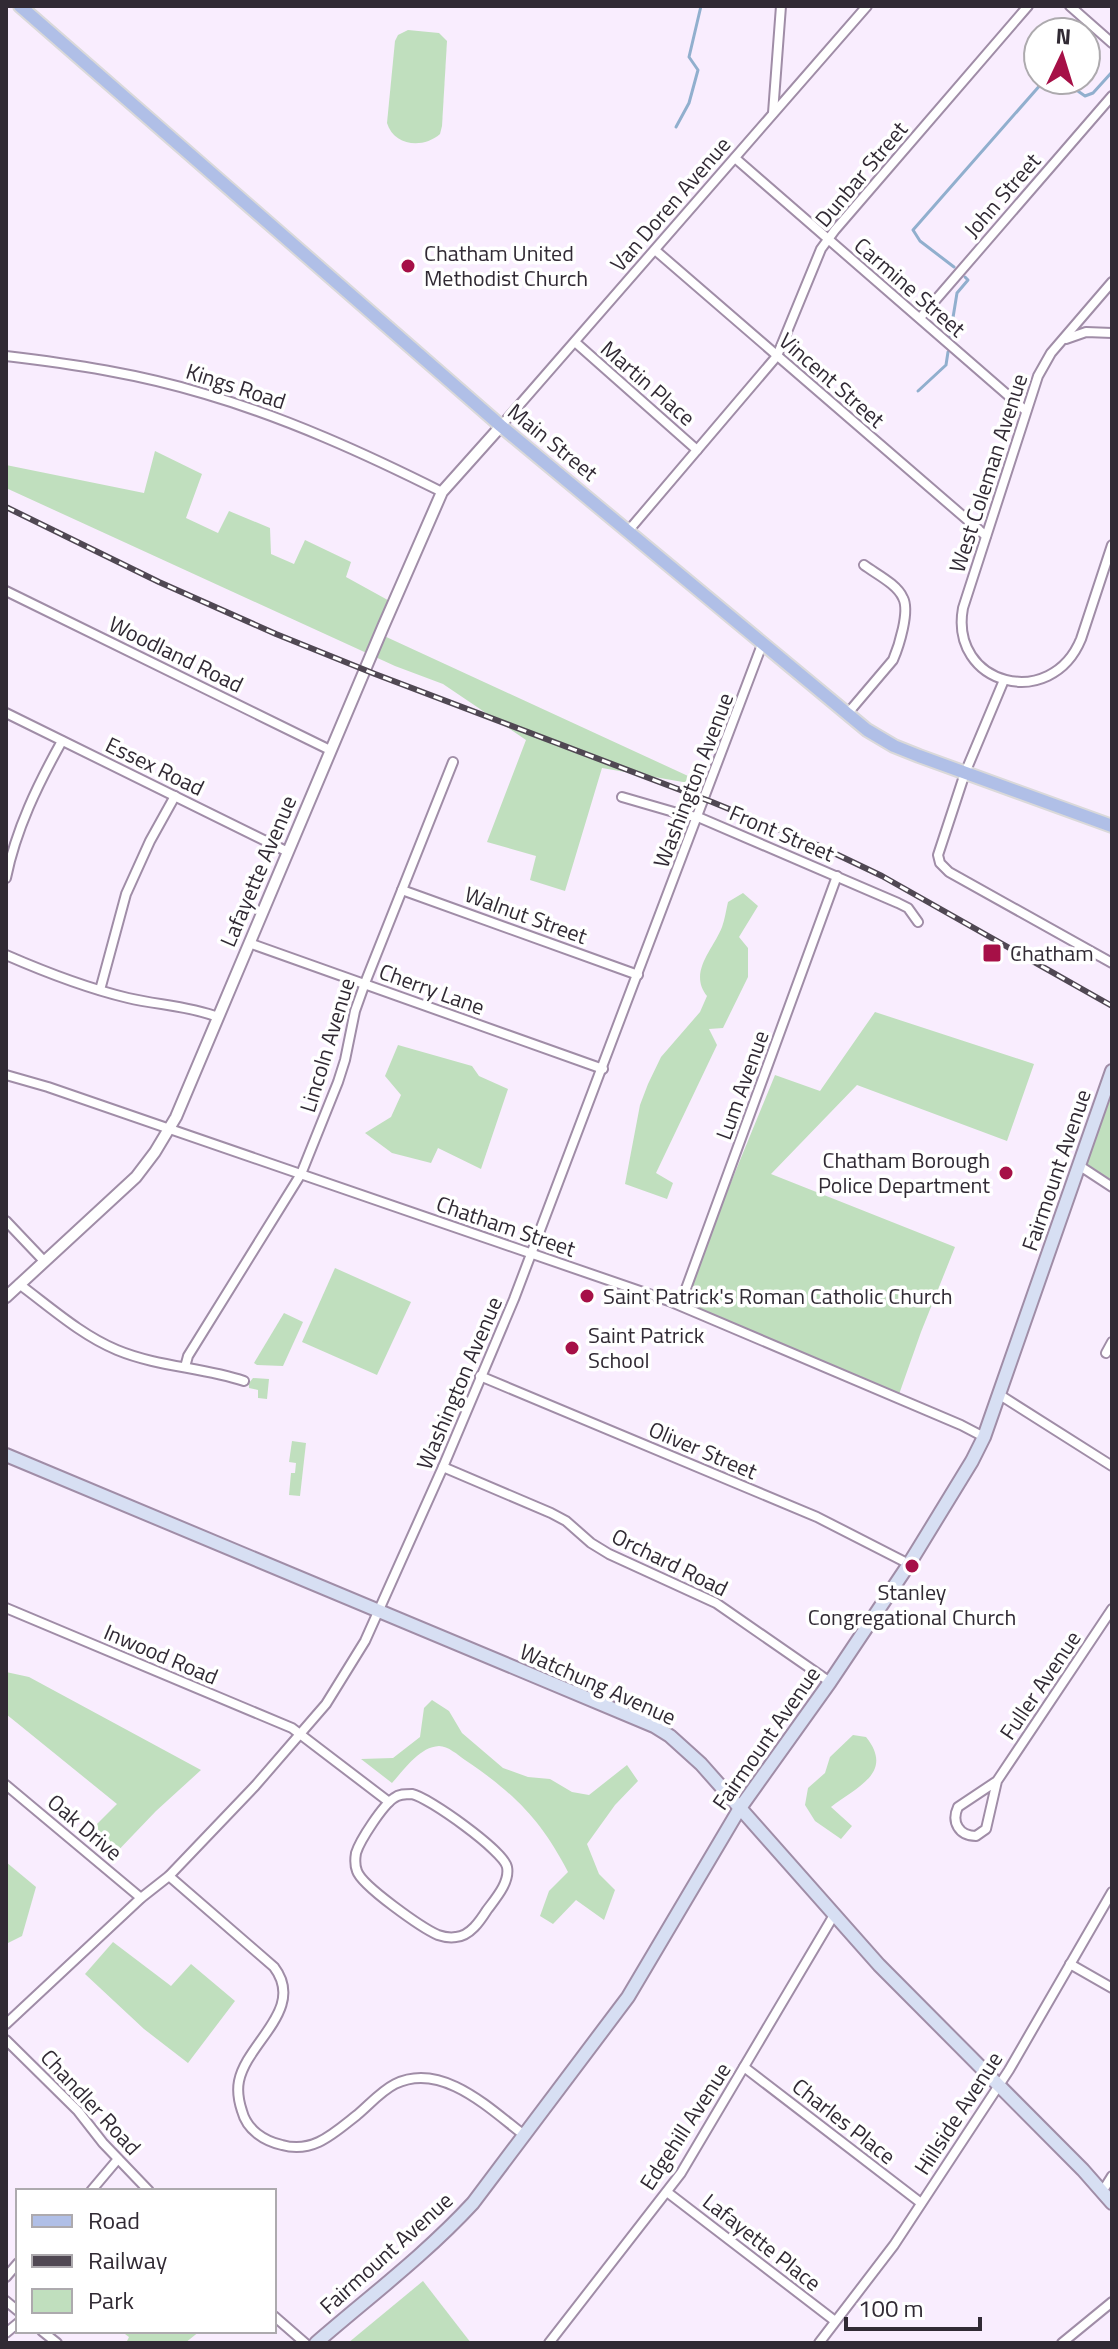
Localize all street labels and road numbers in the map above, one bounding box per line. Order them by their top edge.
street label: Dunbar Street [806,113,916,235]
street label: Van Doren Avenue [602,129,738,279]
street label: John Street [955,145,1049,245]
street label: Carmine Street [847,229,974,345]
street label: Vincent Street [771,324,893,436]
street label: Martin Place [593,332,703,434]
street label: Kings Road [182,354,290,418]
street label: West Coleman Avenue [940,369,1036,577]
street label: Main Street [500,395,606,489]
street label: Woodland Road [103,607,249,701]
street label: Washington Avenue [644,688,742,872]
street label: Essex Road [100,727,210,805]
street label: Lafayette Avenue [211,790,305,952]
street label: Front Street [724,796,840,870]
street label: Walnut Street [460,877,592,953]
street label: Cherry Lane [374,954,490,1024]
street label: Lincoln Avenue [290,974,364,1116]
street label: Lum Avenue [707,1026,777,1144]
street label: Fairmount Avenue [1012,1085,1100,1255]
street label: Chatham Street [432,1186,580,1266]
street label: Washington Avenue [407,1291,511,1475]
street label: Oliver Street [643,1412,763,1488]
street label: Orchard Road [606,1519,734,1605]
street label: Inwood Road [99,1615,223,1693]
street label: Fuller Avenue [991,1624,1089,1746]
street label: Watchung Avenue [514,1634,682,1734]
street label: Fairmount Avenue [704,1659,828,1817]
street label: Oak Drive [40,1785,130,1869]
street label: Chandler Road [33,2041,149,2163]
street label: Hillside Avenue [905,2044,1011,2182]
street label: Edgehill Avenue [631,2055,739,2197]
street label: Charles Place [785,2070,903,2172]
street label: Fairmount Avenue [312,2184,460,2322]
street label: Lafayette Place [695,2185,829,2299]

